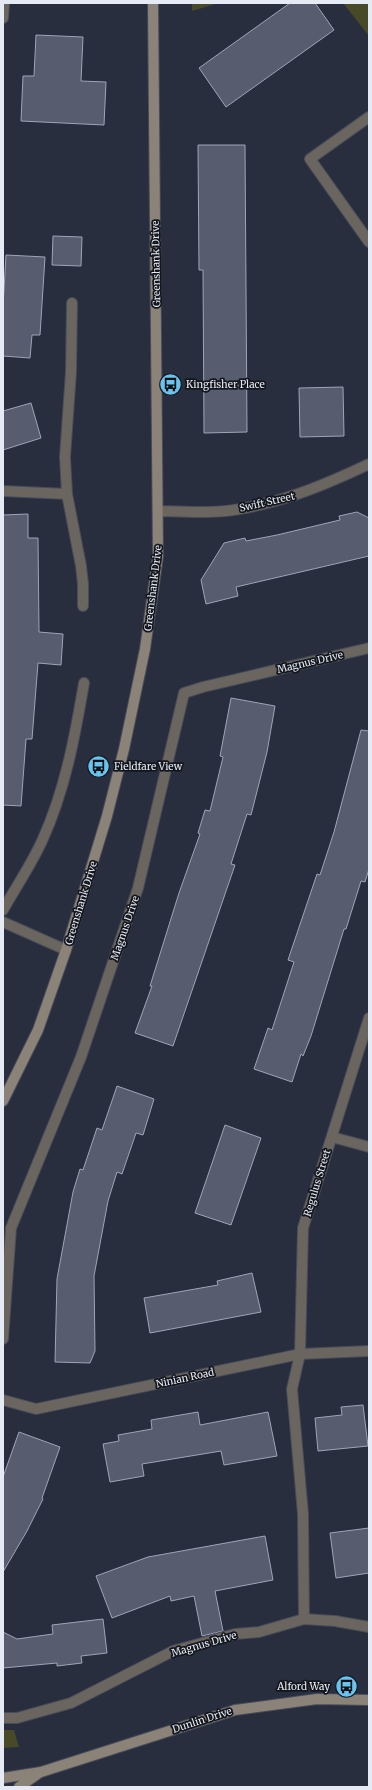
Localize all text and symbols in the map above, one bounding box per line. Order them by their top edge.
street label: Greenshank Drive [149,221,163,307]
bus stop icon: Kingfisher Place [158,371,184,397]
place label: Kingfisher Place [186,378,265,391]
street label: Swift Street [238,489,296,515]
street label: Greenshank Drive [141,544,165,632]
street label: Magnus Drive [276,648,344,676]
bus stop icon: Fieldfare View [85,753,111,779]
place label: Fieldfare View [114,760,183,773]
street label: Greenshank Drive [62,860,100,946]
street label: Magnus Drive [108,894,142,962]
street label: Regulus Street [301,1148,333,1218]
street label: Ninian Road [155,1365,215,1391]
street label: Magnus Drive [170,1628,238,1660]
bus stop icon: Alford Way [333,1673,359,1699]
place label: Alford Way [276,1680,330,1693]
street label: Dunlin Drive [171,1704,233,1736]

